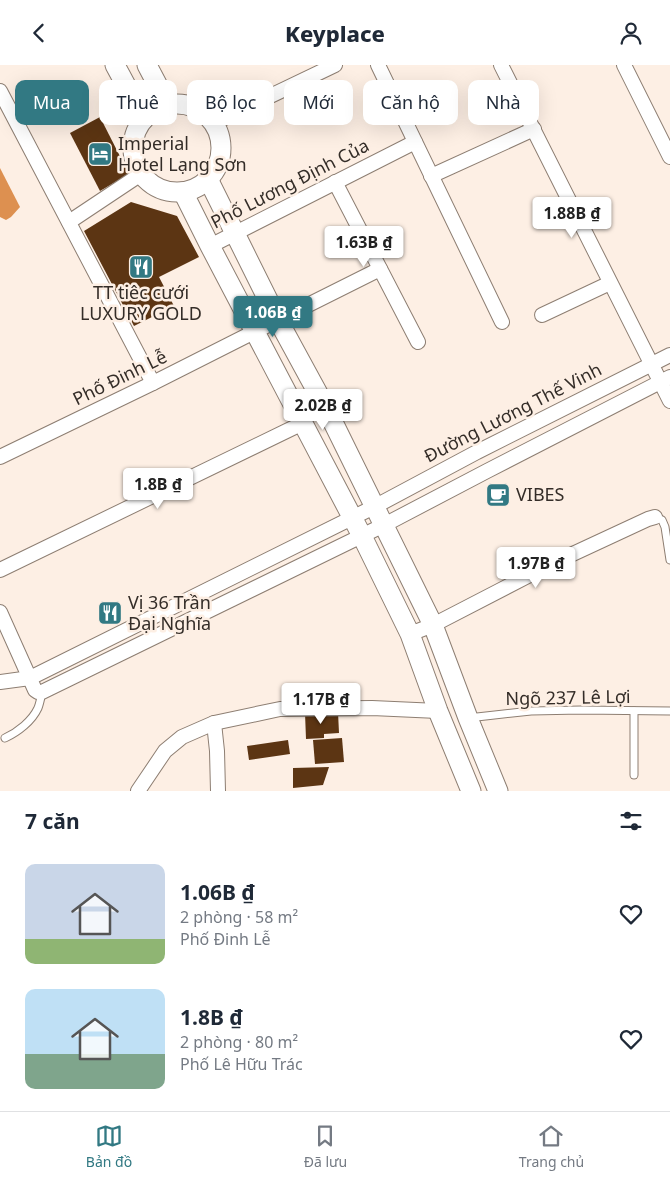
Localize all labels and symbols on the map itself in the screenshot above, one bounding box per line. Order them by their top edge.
place label: Imperial Hotel Lạng Sơn [118,131,247,176]
street label: Phố Lương Định Của [206,133,373,233]
hotel icon: Imperial Hotel Lạng Sơn [87,141,113,167]
pin: 1.88B ₫ [526,197,618,239]
pin: 1.63B ₫ [318,225,410,268]
restaurant icon: TT tiêc cưới LUXURY GOLD [128,254,154,280]
place label: TT tiêc cưới LUXURY GOLD [80,280,202,325]
pin: 1.06B ₫ [227,295,319,338]
street label: Phố Đinh Lễ [69,344,171,410]
street label: Đường Lương Thế Vinh [420,357,606,467]
pin: 2.02B ₫ [277,389,369,431]
pin: 1.8B ₫ [117,467,199,510]
cafe icon: VIBES [485,482,511,508]
place label: VIBES [516,482,565,506]
pin: 1.97B ₫ [490,547,582,589]
place label: Vị 36 Trần Đại Nghĩa [128,590,211,635]
restaurant icon: Vị 36 Trần Đại Nghĩa [97,600,123,626]
pin: 1.17B ₫ [275,683,367,725]
street label: Ngõ 237 Lê Lợi [505,684,631,710]

